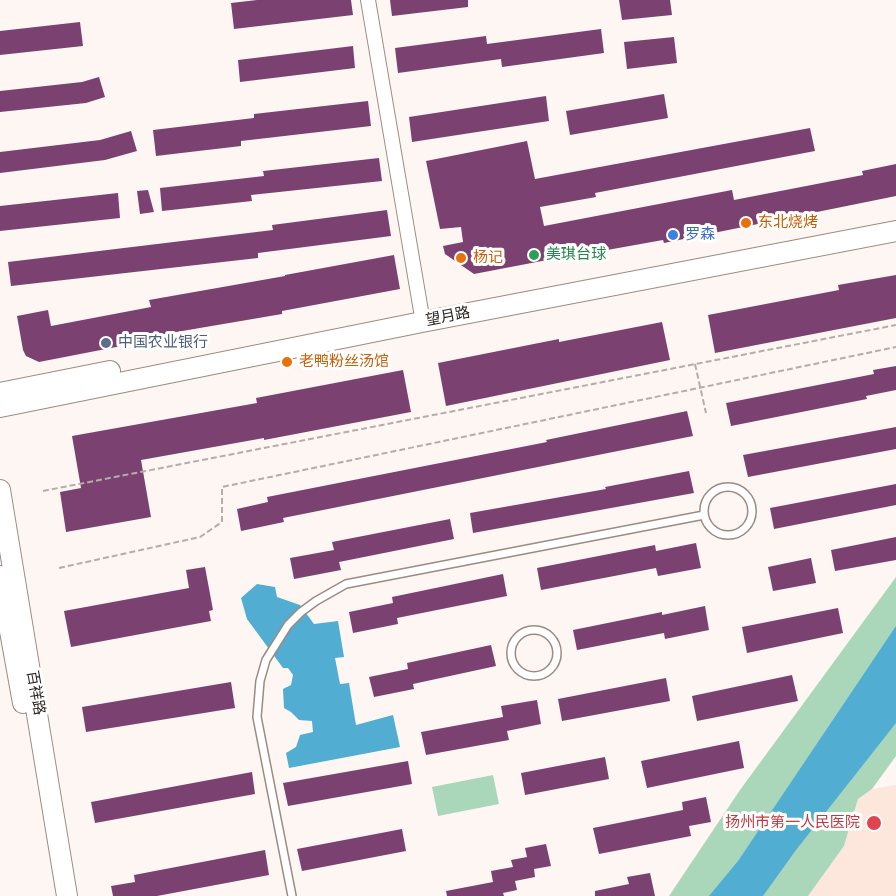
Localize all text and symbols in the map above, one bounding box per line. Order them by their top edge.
place label: 东北烧烤 [758,214,818,232]
marker: 东北烧烤 [739,216,753,230]
place label: 罗森 [685,226,715,244]
marker: 罗森 [666,228,680,242]
place label: 美琪台球 [546,246,606,264]
marker: 美琪台球 [527,248,541,262]
place label: 杨记 [473,249,503,267]
marker: 杨记 [454,251,468,265]
street label: 望月路 [424,304,472,330]
place label: 中国农业银行 [118,334,208,352]
marker: 中国农业银行 [99,336,113,350]
place label: 老鸭粉丝汤馆 [299,353,389,371]
marker: 老鸭粉丝汤馆 [280,355,294,369]
street label: 百祥路 [22,669,48,717]
place label: 扬州市第一人民医院 [725,814,860,832]
marker: 扬州市第一人民医院 [865,814,883,832]

